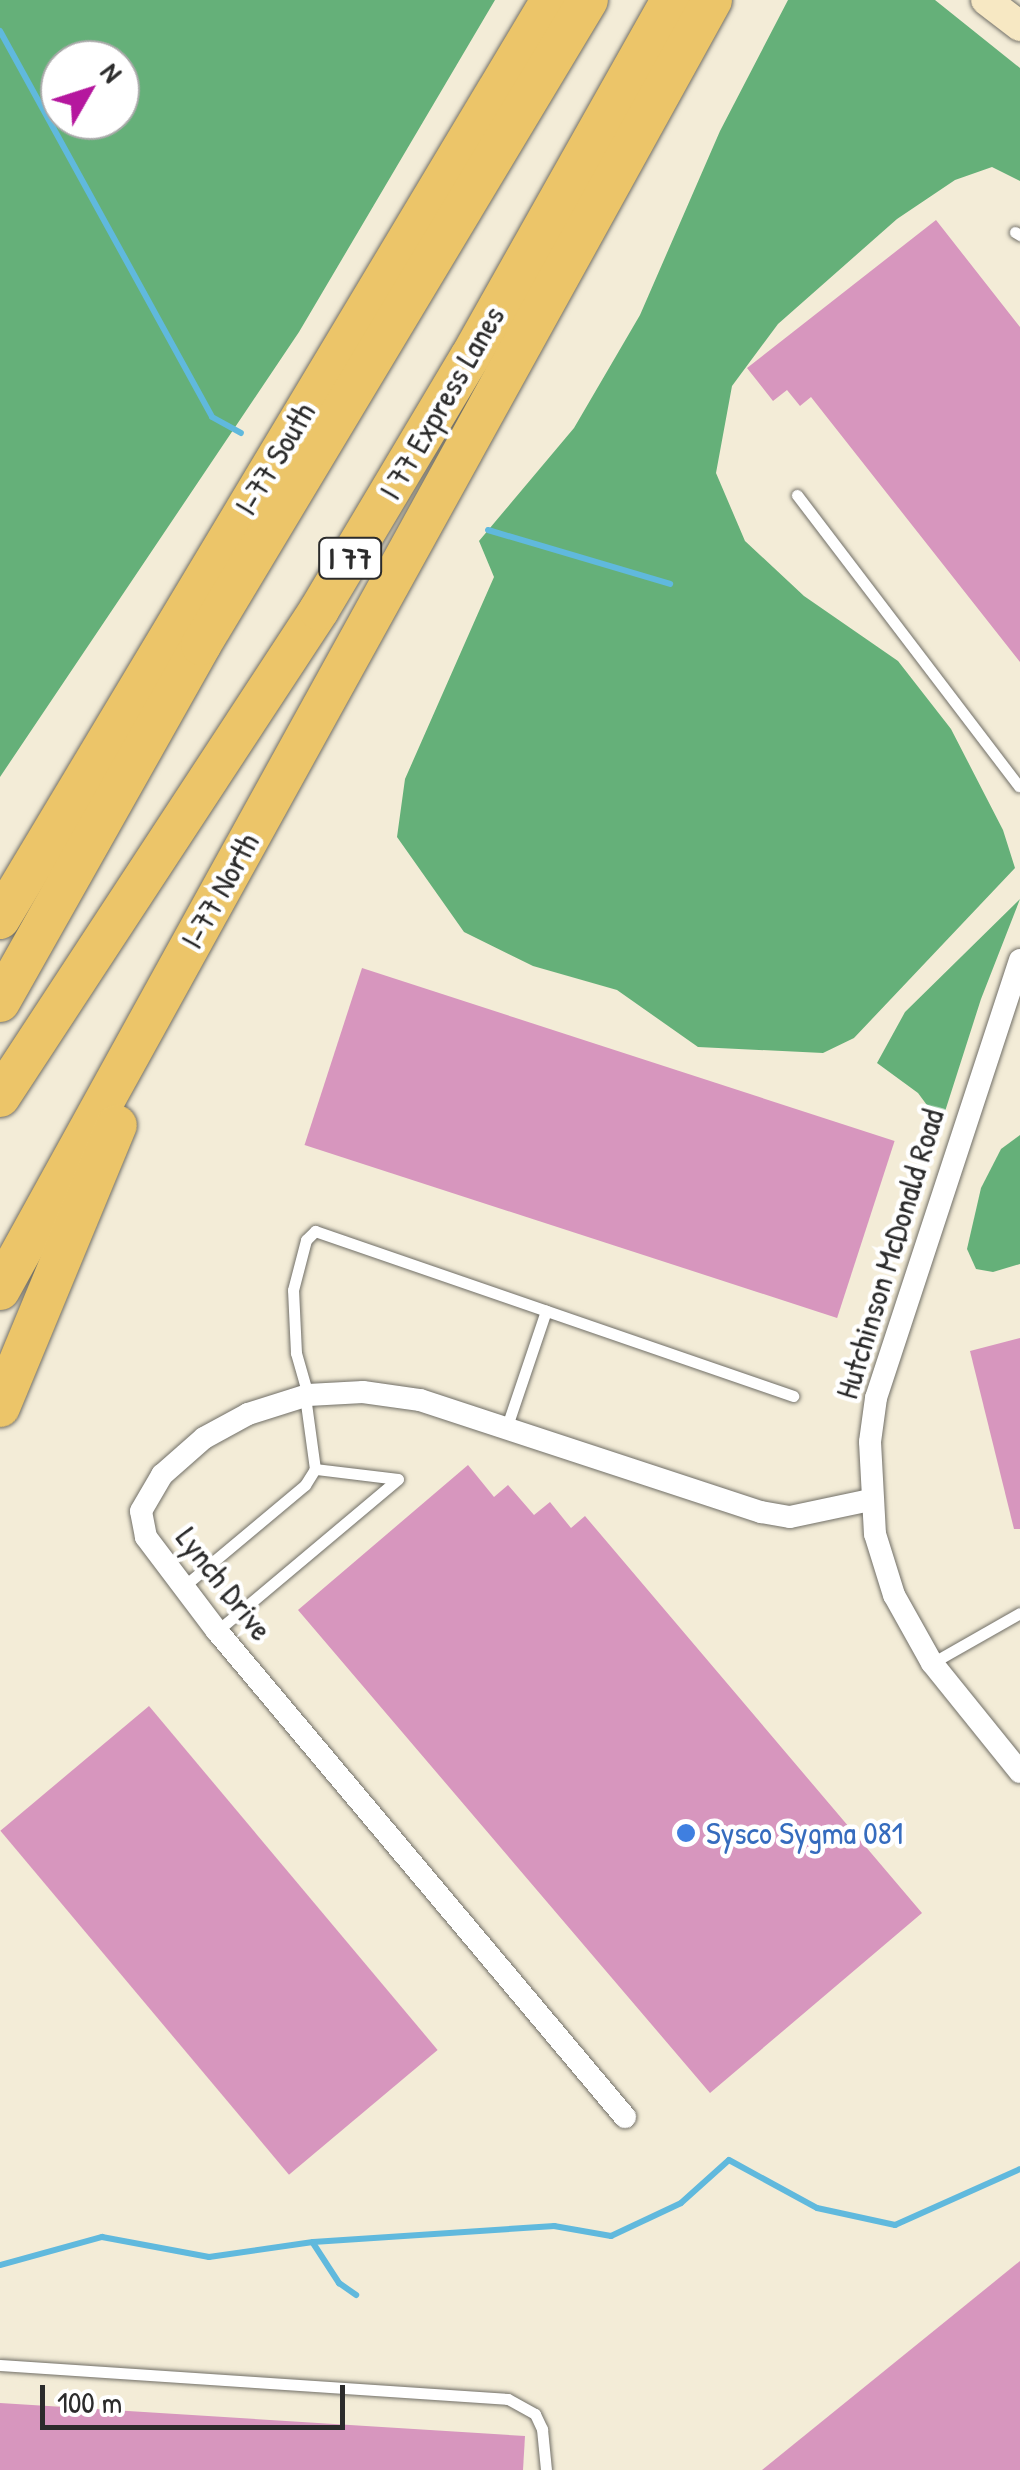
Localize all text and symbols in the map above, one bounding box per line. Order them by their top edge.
north arrow [40,40,140,140]
text: N [92,55,131,90]
street label: I 77 Express Lanes [371,299,513,507]
street label: I-77 South [227,396,323,522]
road number: I 77 [318,533,382,583]
street label: I-77 North [173,827,267,955]
street label: Hutchinson McDonald Road [828,1105,952,1403]
street label: Lynch Drive [168,1520,280,1648]
place label: Sysco Sygma 081 [706,1814,903,1852]
marker: Sysco Sygma 081 [675,1822,697,1844]
scale bar [45,2365,350,2427]
text: 100 m [57,2382,122,2422]

